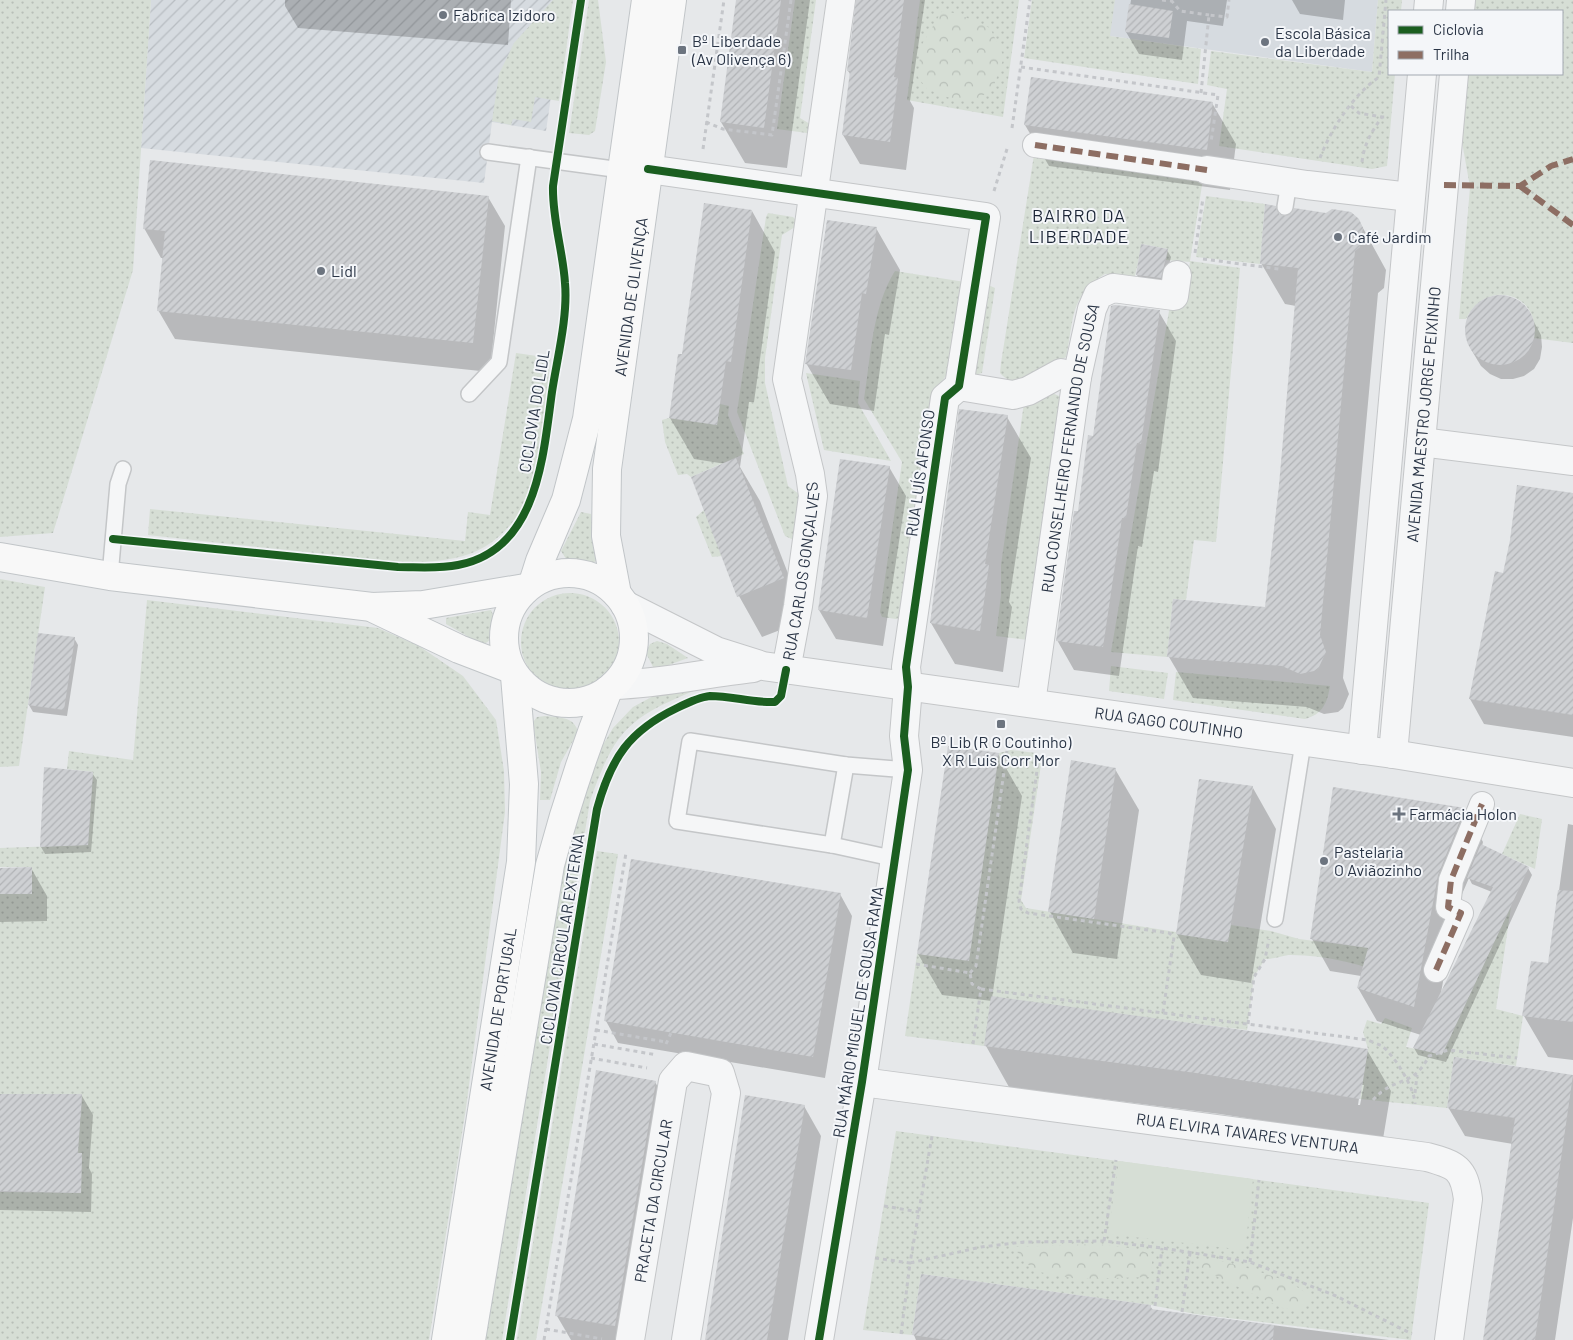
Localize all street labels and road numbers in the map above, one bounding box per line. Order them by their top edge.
street label: AVENIDA DE OLIVENÇA [610,216,651,377]
street label: AVENIDA MAESTRO JORGE PEIXINHO [1402,286,1444,543]
street label: RUA CONSELHEIRO FERNANDO DE SOUSA [1037,300,1103,594]
street label: CICLOVIA DO LIDL [514,348,553,474]
street label: RUA LUÍS AFONSO [901,408,938,538]
street label: RUA CARLOS GONÇALVES [778,481,823,662]
street label: RUA GAGO COUTINHO [1093,702,1244,742]
street label: CICLOVIA CIRCULAR EXTERNA [535,832,588,1046]
street label: RUA MÁRIO MIGUEL DE SOUSA RAMA [828,884,887,1139]
street label: AVENIDA DE PORTUGAL [475,926,520,1092]
street label: RUA ELVIRA TAVARES VENTURA [1135,1109,1360,1157]
street label: PRACETA DA CIRCULAR [630,1117,676,1284]

